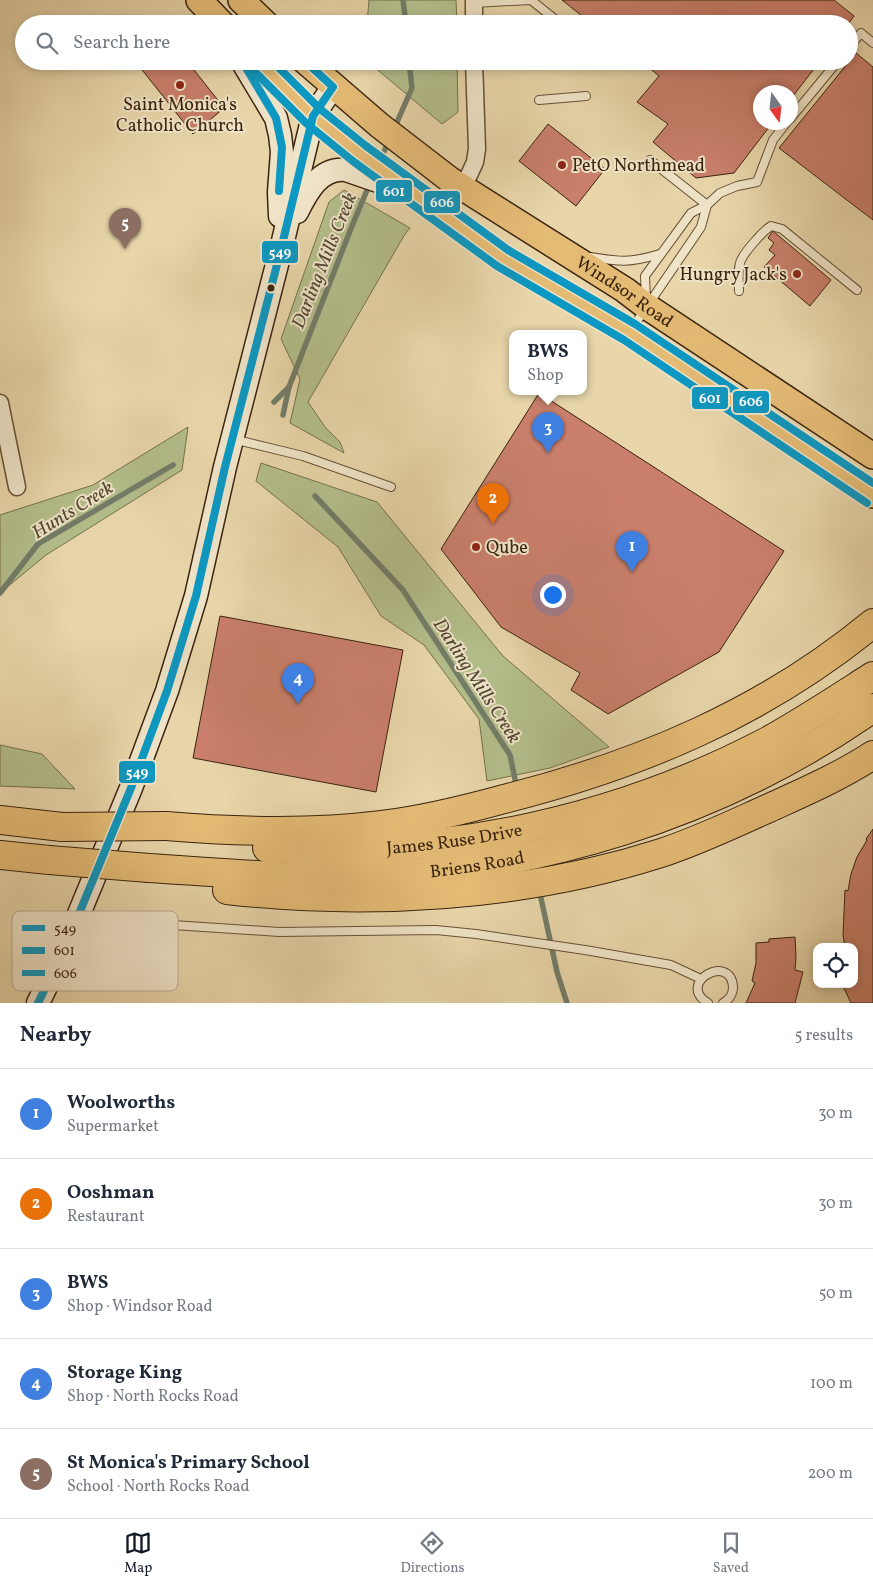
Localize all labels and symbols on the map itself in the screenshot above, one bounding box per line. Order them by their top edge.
marker: Saint Monica's Catholic Church [174,79,186,91]
north arrow [753,85,798,130]
place label: Saint Monica's Catholic Church [116,93,244,139]
place label: PetO Northmead [572,154,705,179]
marker: PetO Northmead [556,159,568,171]
line badge: 601 [375,179,413,203]
text: 601 [383,183,405,202]
water label: Darling Mills Creek [286,189,364,333]
line badge: 606 [423,190,461,214]
text: 606 [430,194,454,213]
pin: 5 [109,208,141,249]
line badge: 549 [261,240,299,264]
text: 549 [269,244,292,263]
street label: Windsor Road [570,251,678,335]
place label: Hungry Jack's [679,263,787,288]
marker: Hungry Jack's [791,268,803,280]
unlabelled marker [266,283,276,293]
line badge: 601 [691,386,729,410]
text: 601 [699,390,721,409]
line badge: 606 [732,390,770,414]
text: 606 [739,393,763,412]
pin: 3 [532,412,564,453]
water label: Hunts Creek [27,475,119,546]
pin: 2 [477,483,509,524]
pin: 1 [616,531,648,572]
place label: Qube [486,536,528,561]
marker: Qube [470,541,482,553]
your location [540,582,566,608]
water label: Darling Mills Creek [426,613,527,749]
pin: 4 [282,663,314,704]
line badge: 549 [118,760,156,784]
text: 549 [126,764,149,783]
street label: James Ruse Drive [386,818,525,862]
street label: Briens Road [429,846,527,885]
legend [12,911,178,991]
text: 549 [54,920,76,939]
text: 601 [54,942,75,961]
text: 606 [54,965,77,984]

